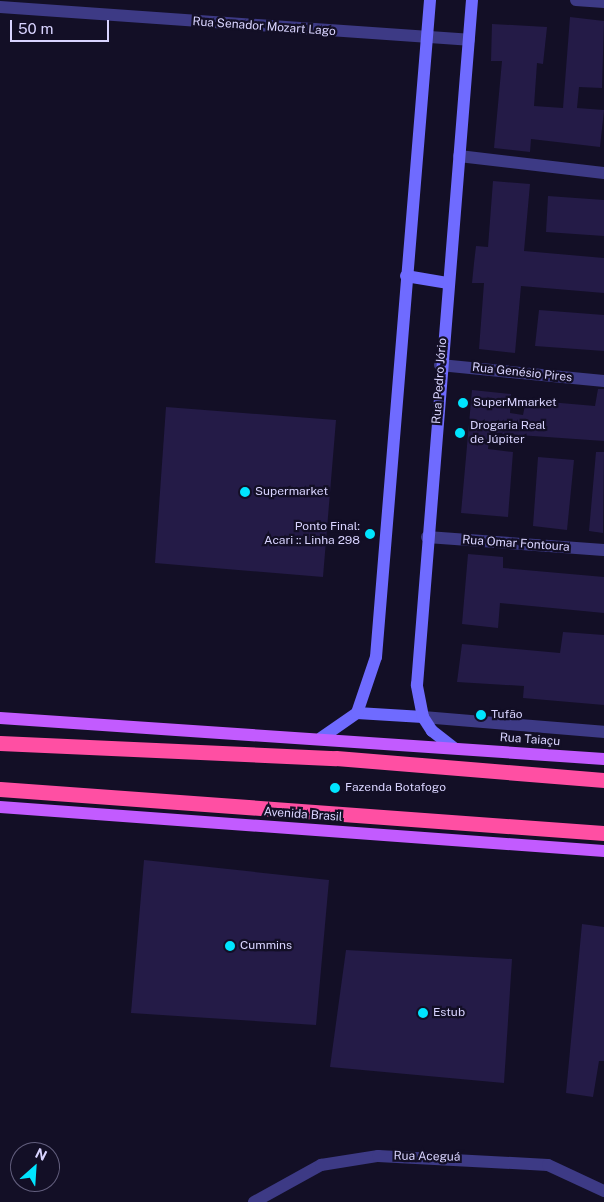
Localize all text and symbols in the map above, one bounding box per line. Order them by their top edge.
scale bar [12,10,111,42]
street label: Rua Senador Mozart Lago [192,15,336,39]
text: 50 m [18,20,53,37]
street label: Rua Pedro Jório [430,337,450,425]
street label: Rua Genésio Pires [471,361,573,385]
place label: SuperMmarket [473,396,557,410]
marker: SuperMmarket [457,397,469,409]
place label: Drogaria Real de Júpiter [470,419,546,447]
marker: Drogaria Real de Júpiter [454,427,466,439]
place label: Supermarket [255,485,328,499]
marker: Supermarket [239,486,251,498]
place label: Ponto Final: Acari :: Linha 298 [264,520,360,548]
marker: Ponto Final: Acari :: Linha 298 [364,528,376,540]
street label: Rua Omar Fontoura [462,533,570,555]
place label: Tufão [491,708,523,722]
marker: Tufão [475,709,487,721]
street label: Rua Taiaçu [499,731,561,749]
place label: Fazenda Botafogo [345,781,446,795]
marker: Fazenda Botafogo [329,782,341,794]
street label: Avenida Brasil [263,805,343,825]
place label: Cummins [240,939,292,953]
marker: Cummins [224,940,236,952]
place label: Estub [433,1006,465,1020]
marker: Estub [417,1007,429,1019]
north arrow [10,1142,60,1192]
text: N [33,1145,50,1164]
street label: Rua Aceguá [393,1149,461,1165]

